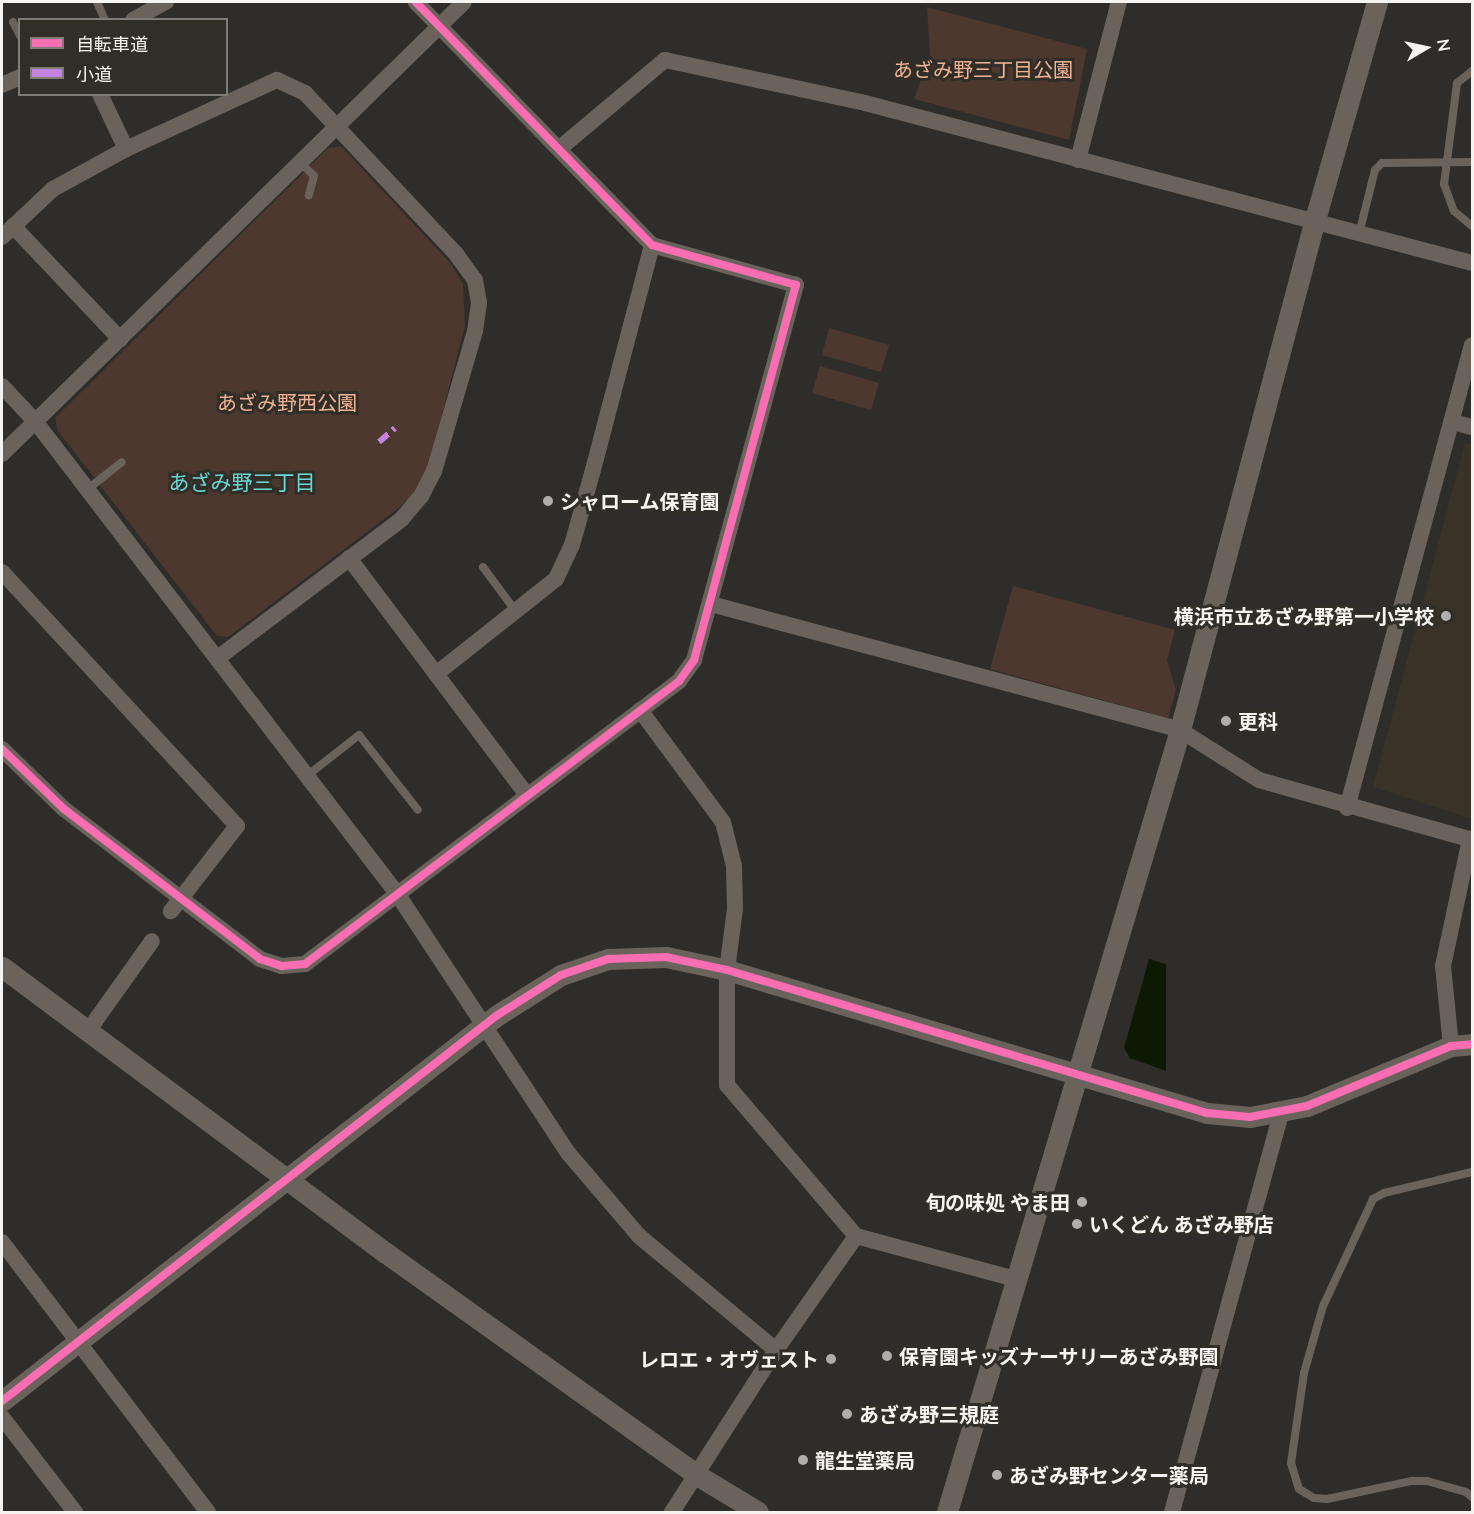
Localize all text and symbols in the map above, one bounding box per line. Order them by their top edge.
legend [18,18,228,96]
north arrow [1396,18,1456,78]
text: 自転車道 [76,33,148,55]
text: N [1434,38,1455,53]
park label: あざみ野三丁目公園 [893,57,1073,81]
text: 小道 [76,63,112,85]
park label: あざみ野西公園 [217,390,357,414]
district label: あざみ野三丁目 [169,469,315,495]
place label: シャローム保育園 [560,489,720,513]
marker: シャローム保育園 [541,494,555,508]
place label: 横浜市立あざみ野第一小学校 [1174,604,1434,628]
marker: 横浜市立あざみ野第一小学校 [1439,609,1453,623]
place label: 更科 [1238,709,1278,733]
marker: 更科 [1219,714,1233,728]
place label: 旬の味処 やま田 [925,1190,1070,1214]
marker: 旬の味処 やま田 [1075,1195,1089,1209]
place label: いくどん あざみ野店 [1089,1212,1274,1236]
marker: いくどん あざみ野店 [1070,1217,1084,1231]
place label: 保育園キッズナーサリーあざみ野園 [899,1344,1219,1368]
place label: レロエ・オヴェスト [639,1347,819,1371]
marker: 保育園キッズナーサリーあざみ野園 [880,1349,894,1363]
marker: レロエ・オヴェスト [824,1352,838,1366]
place label: あざみ野三規庭 [859,1402,999,1426]
marker: あざみ野三規庭 [840,1407,854,1421]
place label: 龍生堂薬局 [815,1448,915,1472]
marker: 龍生堂薬局 [796,1453,810,1467]
place label: あざみ野センター薬局 [1009,1463,1209,1487]
marker: あざみ野センター薬局 [990,1468,1004,1482]

